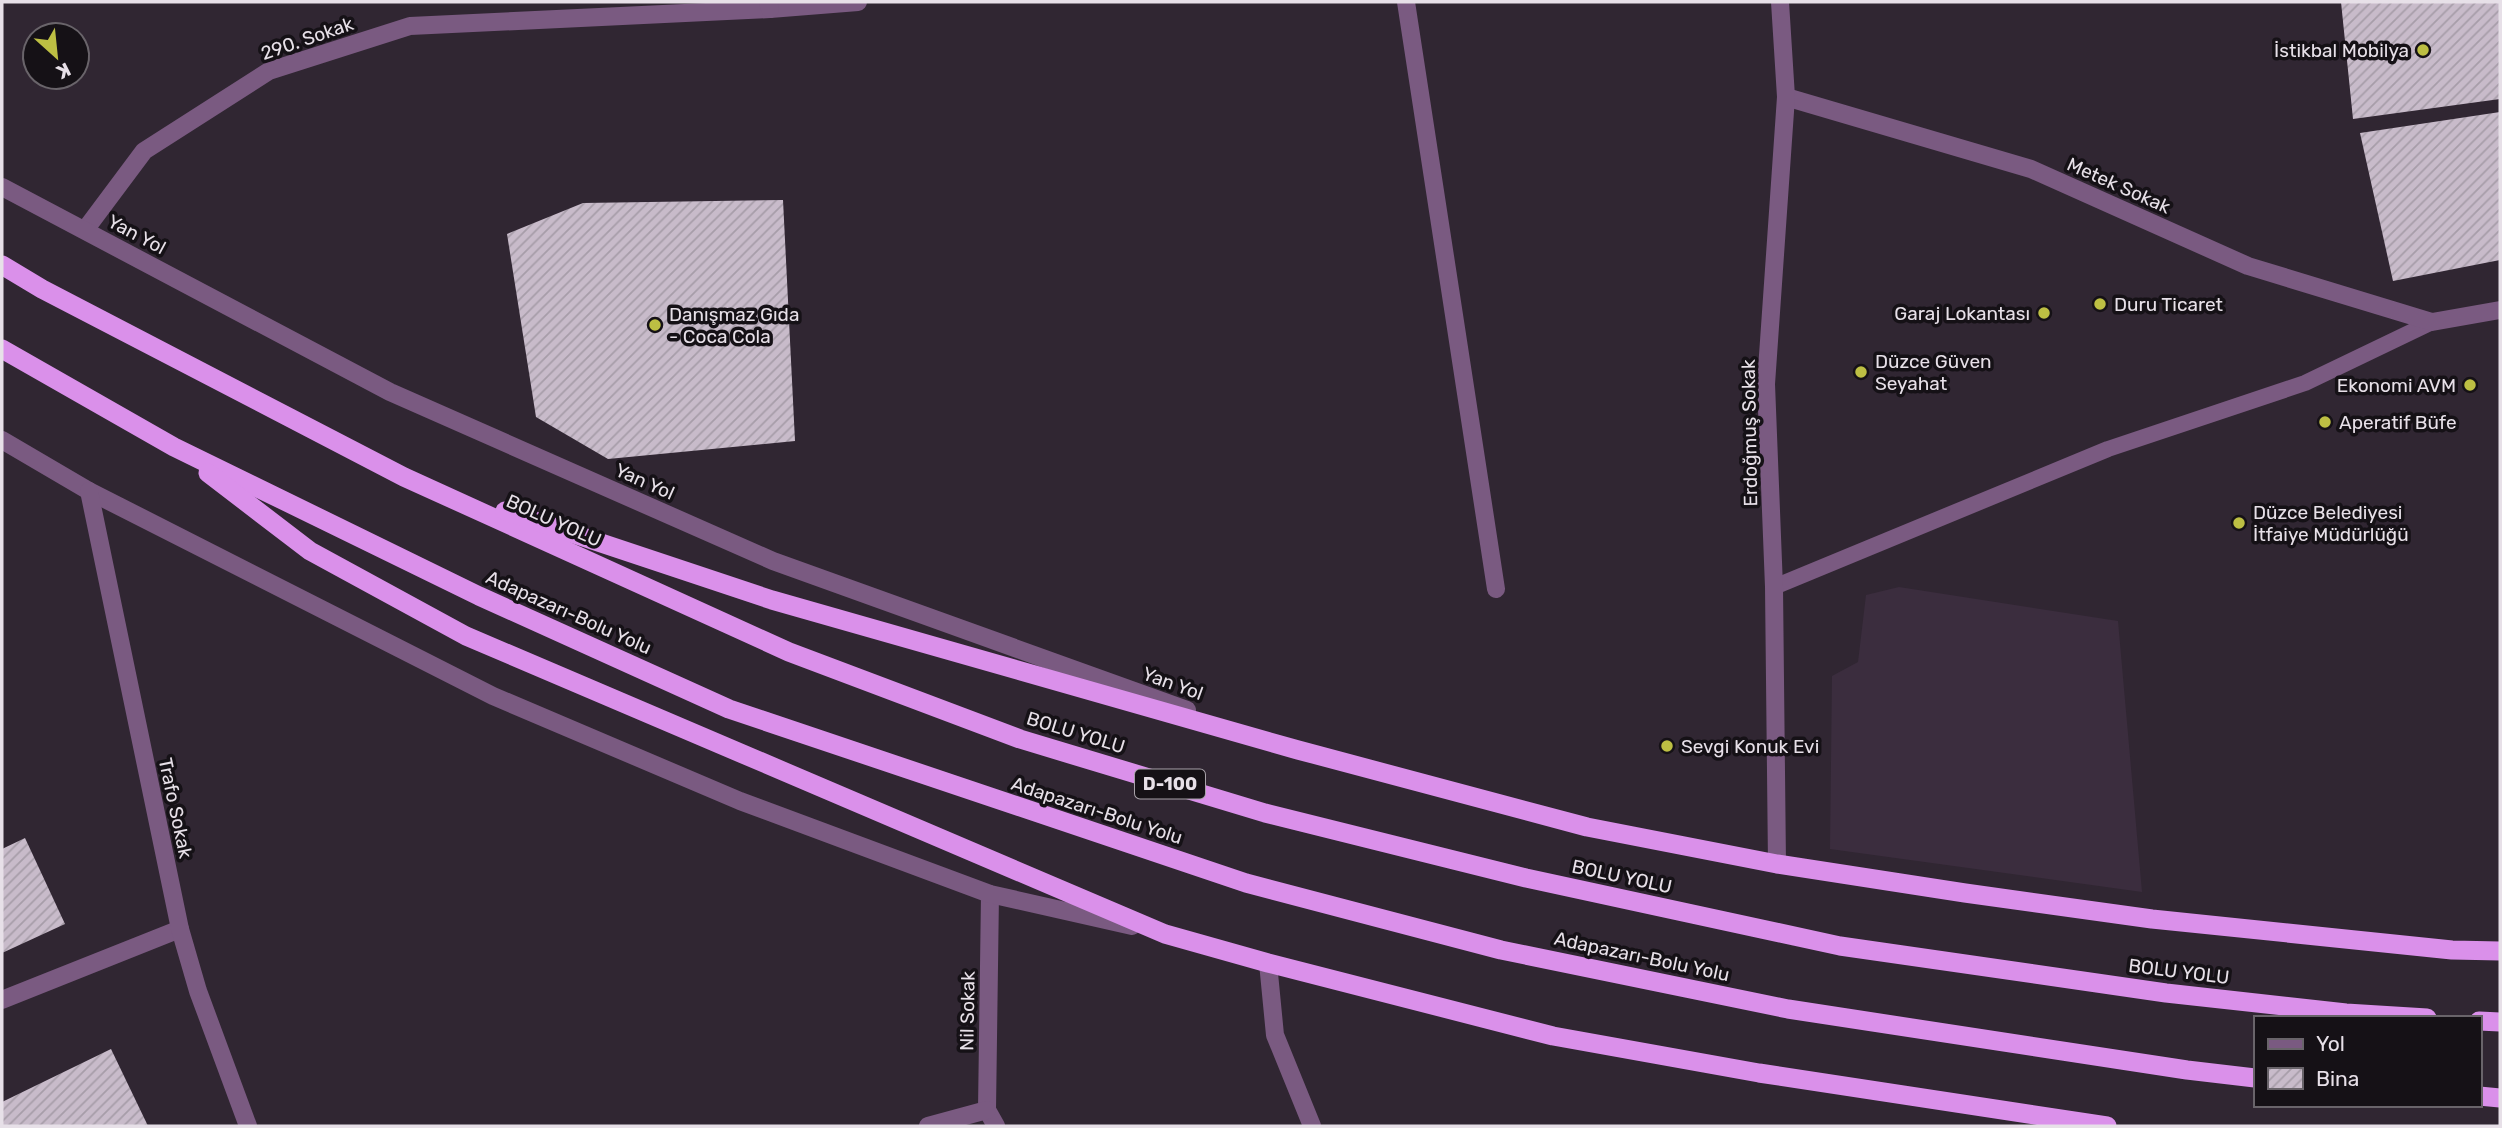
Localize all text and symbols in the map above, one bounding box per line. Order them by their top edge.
street label: 290. Sokak [258,12,357,65]
north arrow [21,21,91,91]
place label: İstikbal Mobilya [2274,39,2409,62]
marker: İstikbal Mobilya [2415,42,2431,58]
text: K [52,58,74,84]
street label: Metek Sokak [2064,152,2174,219]
street label: Yan Yol [104,210,170,259]
place label: Duru Ticaret [2114,293,2224,316]
marker: Duru Ticaret [2092,296,2108,312]
place label: Garaj Lokantası [1894,302,2030,325]
place label: Danışmaz Gıda - Coca Cola [669,303,799,348]
marker: Garaj Lokantası [2036,305,2052,321]
marker: Danışmaz Gıda - Coca Cola [647,317,663,333]
place label: Düzce Güven Seyahat [1875,350,1992,395]
street label: Erdoğmuş Sokak [1737,359,1762,507]
marker: Düzce Güven Seyahat [1853,364,1869,380]
place label: Ekonomi AVM [2337,374,2456,397]
marker: Ekonomi AVM [2462,377,2478,393]
place label: Aperatif Büfe [2339,411,2457,434]
marker: Aperatif Büfe [2317,414,2333,430]
street label: Yan Yol [611,458,678,505]
street label: BOLU YOLU [503,489,605,552]
place label: Düzce Belediyesi İtfaiye Müdürlüğü [2253,501,2409,546]
marker: Düzce Belediyesi İtfaiye Müdürlüğü [2231,515,2247,531]
street label: Adapazarı-Bolu Yolu [483,566,655,659]
street label: Yan Yol [1139,662,1206,705]
street label: BOLU YOLU [1024,707,1128,758]
place label: Sevgi Konuk Evi [1681,735,1819,758]
marker: Sevgi Konuk Evi [1659,738,1675,754]
street label: Trafo Sokak [154,756,197,861]
road number: D-100 [1135,770,1205,798]
street label: Adapazarı-Bolu Yolu [1008,772,1185,849]
street label: BOLU YOLU [1570,855,1674,898]
street label: Adapazarı-Bolu Yolu [1552,927,1732,986]
street label: BOLU YOLU [2127,954,2231,989]
street label: Nil Sokak [955,971,980,1051]
legend [2254,1016,2481,1107]
text: Yol [2316,1031,2345,1056]
text: Bina [2316,1066,2359,1091]

